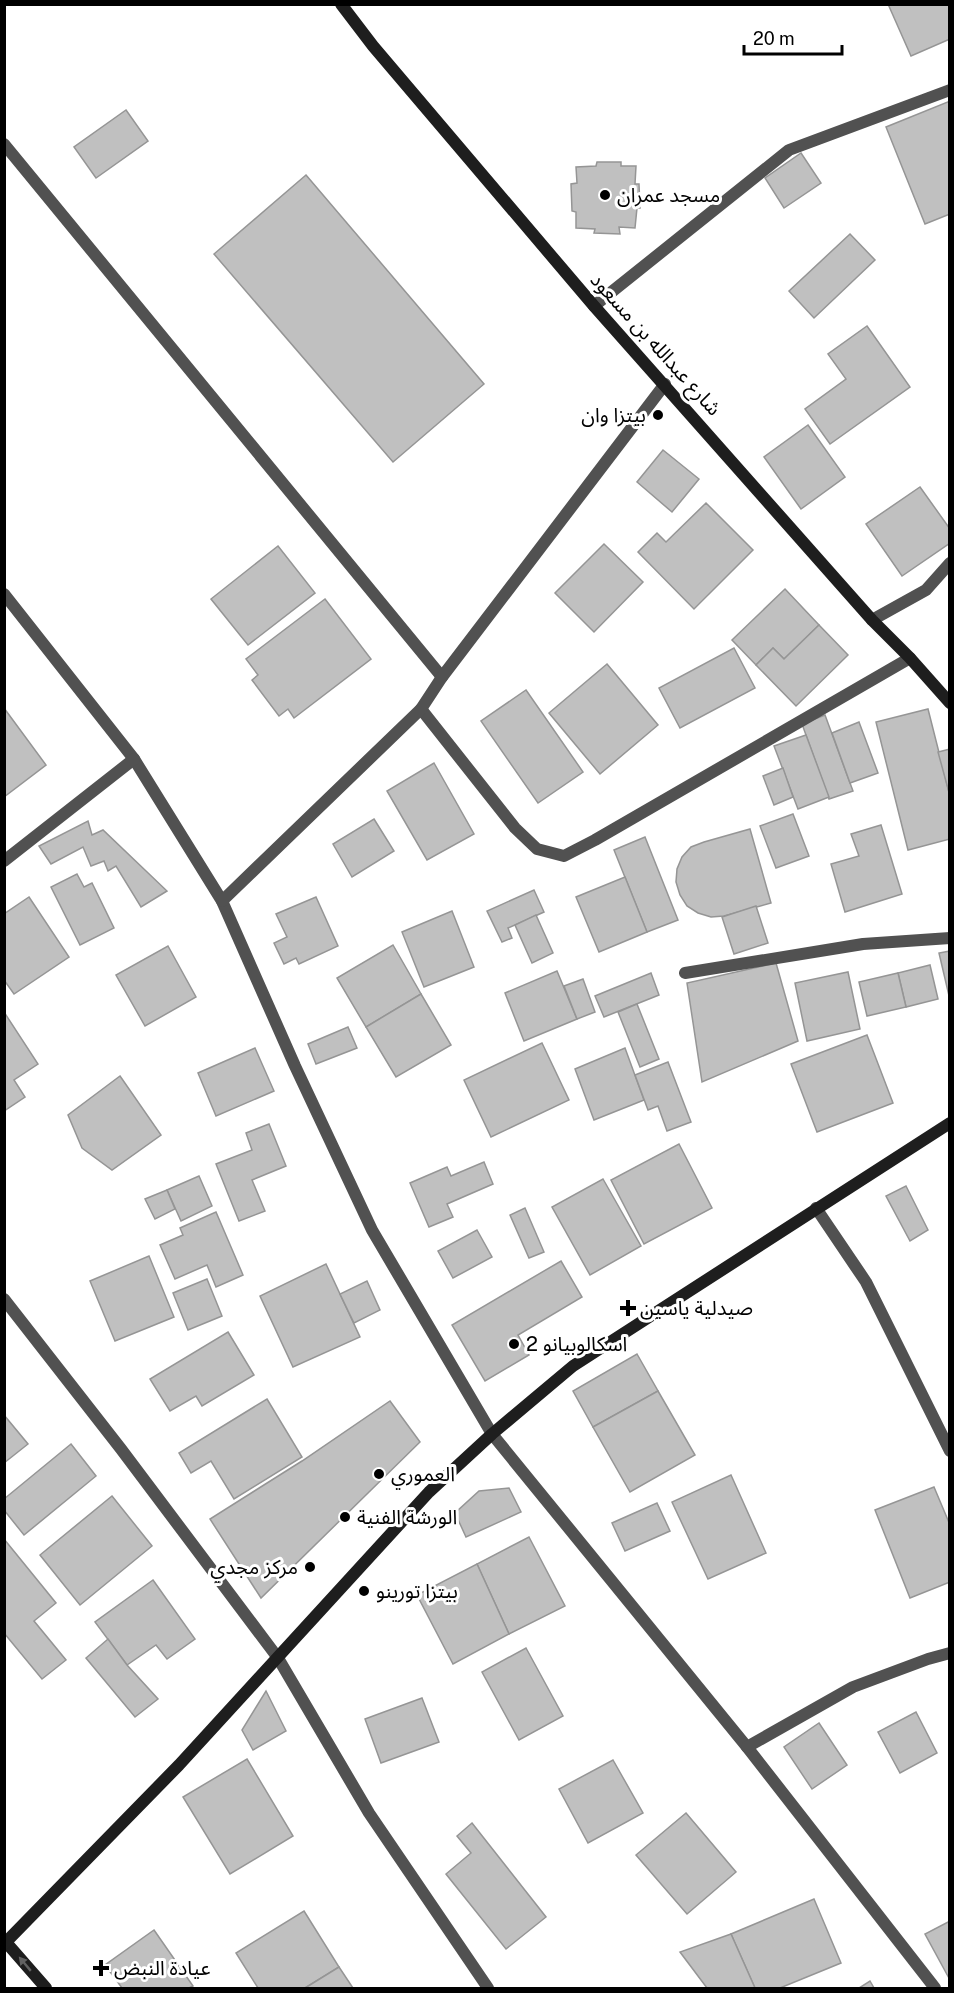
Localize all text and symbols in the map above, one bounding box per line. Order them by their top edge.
scale bar [744,18,842,56]
text: 20 m [753,28,795,49]
place label: مسجد عمران [617,183,720,207]
marker: مسجد عمران [598,188,612,202]
street label: شارع عبدالله بن مسعود [583,268,726,422]
place label: بيتزا وان [581,403,646,427]
marker: بيتزا وان [651,408,665,422]
place label: صيدلية ياسين [640,1296,753,1320]
marker: صيدلية ياسين [621,1301,635,1315]
place label: اسكالوبيانو 2 [526,1332,627,1356]
marker: اسكالوبيانو 2 [507,1337,521,1351]
place label: العموري [391,1462,455,1490]
marker: العموري [372,1467,386,1481]
place label: الورشة الفنية [357,1505,457,1529]
marker: الورشة الفنية [338,1510,352,1524]
place label: مركز مجدي [210,1555,298,1583]
marker: مركز مجدي [303,1560,317,1574]
place label: بيتزا تورينو [376,1579,458,1603]
marker: بيتزا تورينو [357,1584,371,1598]
place label: عيادة النبض [114,1956,211,1980]
one-way arrow [19,1957,32,1972]
marker: عيادة النبض [92,1959,110,1977]

